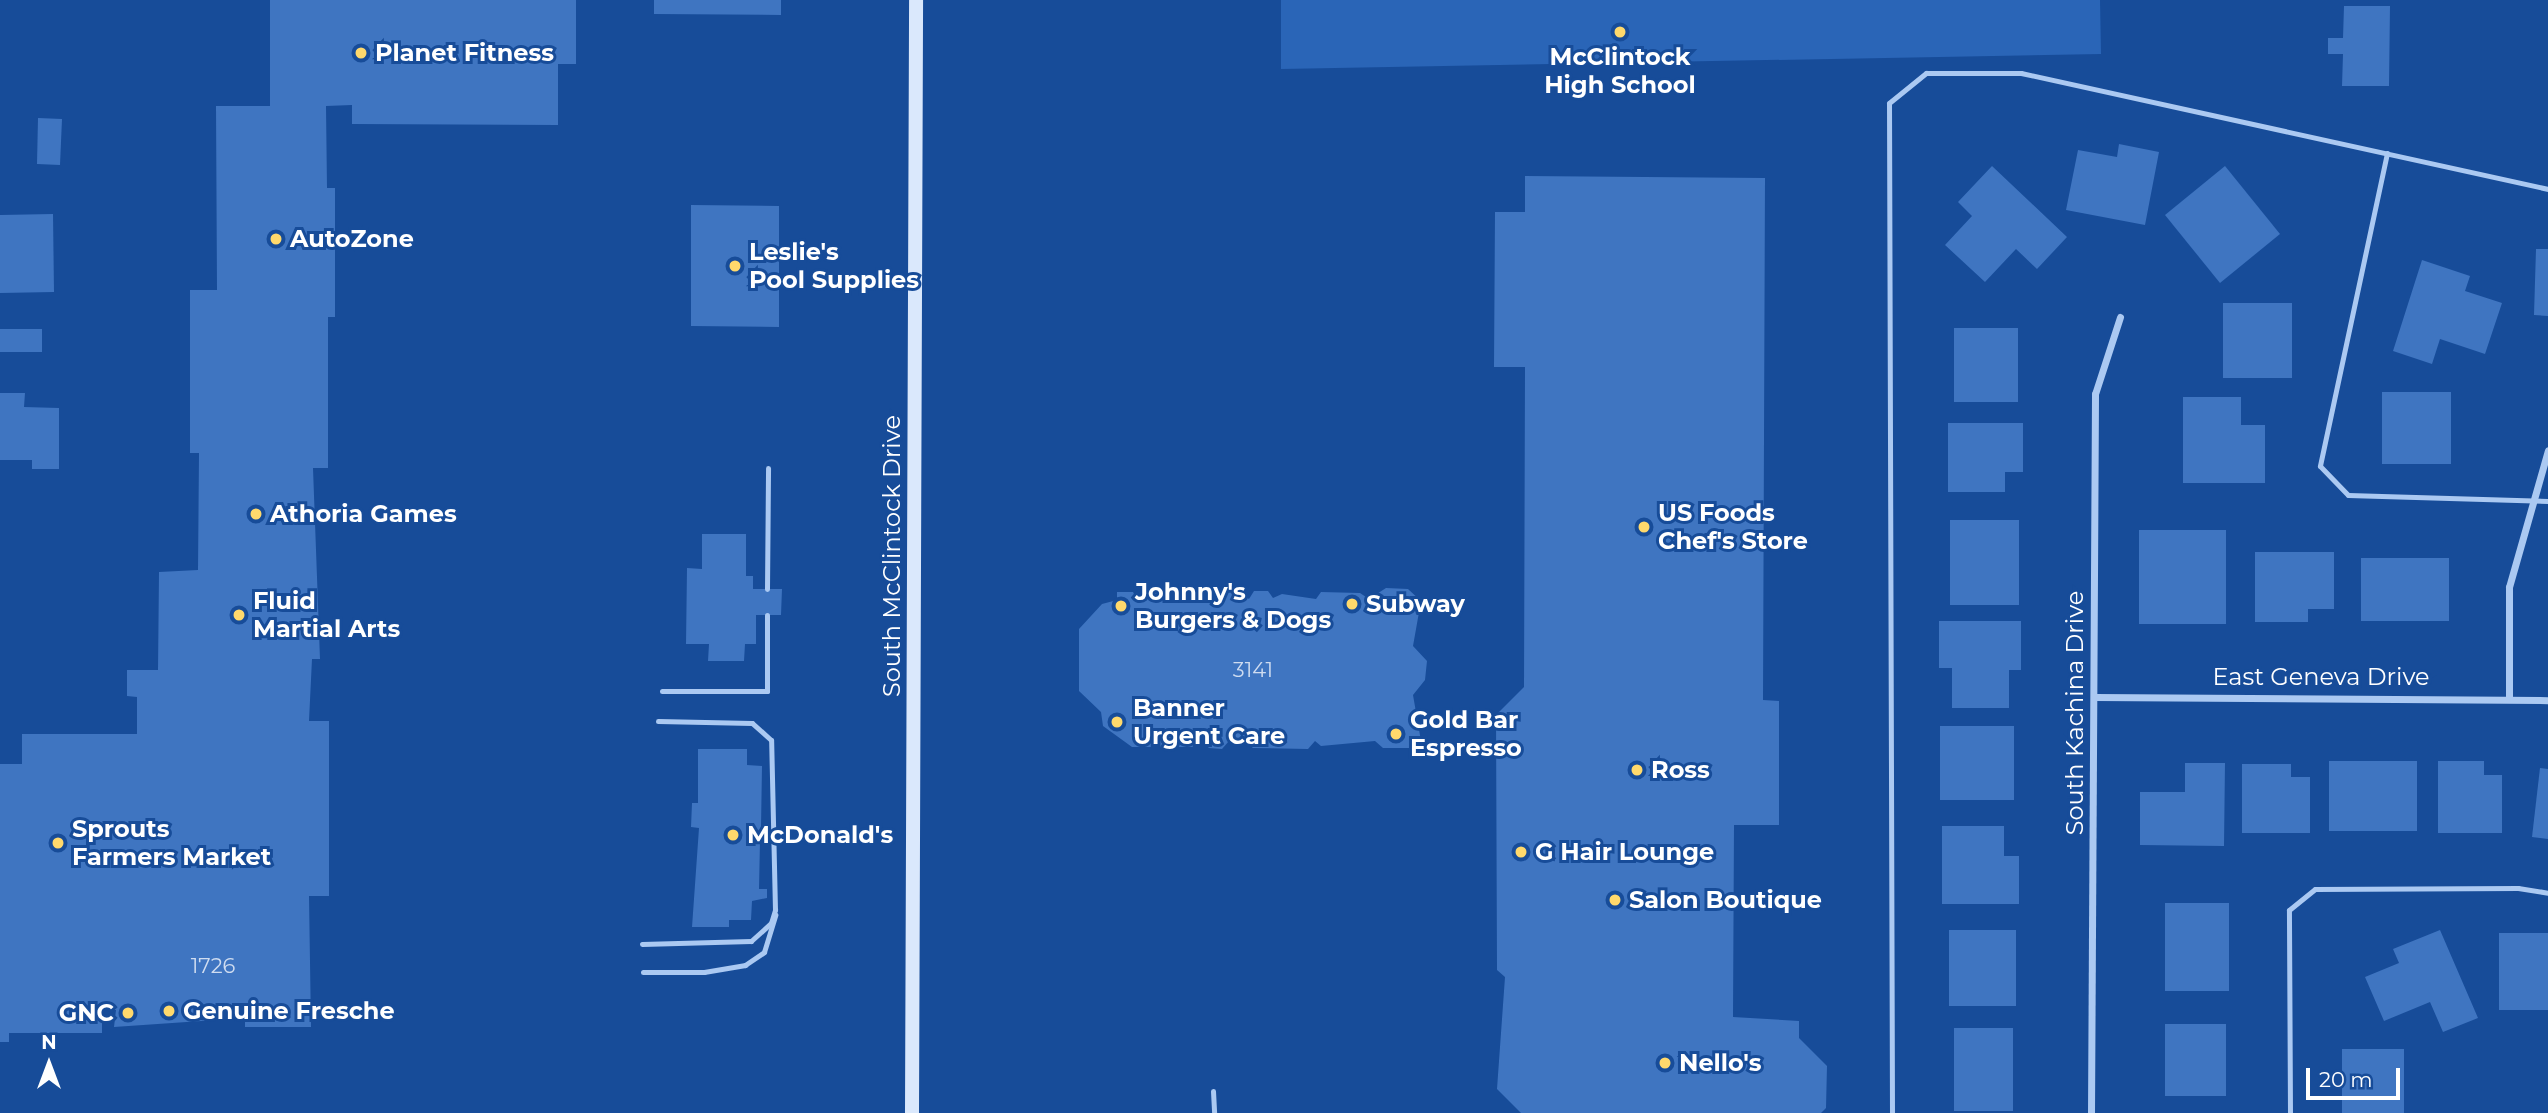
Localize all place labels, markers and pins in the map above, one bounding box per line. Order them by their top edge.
marker: McClintock High School [1612,24,1628,40]
place label: Planet Fitness [375,39,554,67]
place label: McClintock High School [1544,43,1696,99]
marker: Planet Fitness [353,45,369,61]
place label: AutoZone [290,225,414,253]
marker: AutoZone [268,231,284,247]
place label: Leslie's Pool Supplies [749,238,919,294]
marker: Leslie's Pool Supplies [727,258,743,274]
place label: US Foods Chef's Store [1658,499,1808,555]
place label: Athoria Games [270,500,457,528]
marker: Athoria Games [248,506,264,522]
marker: US Foods Chef's Store [1636,519,1652,535]
place label: Johnny's Burgers & Dogs [1135,578,1331,634]
place label: Fluid Martial Arts [253,587,400,643]
place label: Subway [1366,590,1465,618]
marker: Subway [1344,596,1360,612]
marker: Johnny's Burgers & Dogs [1113,598,1129,614]
marker: Fluid Martial Arts [231,607,247,623]
place label: Banner Urgent Care [1133,694,1285,750]
place label: Gold Bar Espresso [1410,706,1522,762]
marker: Banner Urgent Care [1107,712,1127,732]
marker: Gold Bar Espresso [1388,726,1404,742]
place label: Ross [1651,756,1710,784]
marker: Ross [1629,762,1645,778]
place label: Sprouts Farmers Market [72,815,271,871]
place label: McDonald's [747,821,893,849]
marker: McDonald's [725,827,741,843]
marker: Sprouts Farmers Market [50,835,66,851]
place label: G Hair Lounge [1535,838,1714,866]
marker: G Hair Lounge [1513,844,1529,860]
place label: Salon Boutique [1629,886,1822,914]
marker: Salon Boutique [1607,892,1623,908]
place label: Genuine Fresche [183,997,395,1025]
place label: GNC [59,999,114,1027]
marker: Genuine Fresche [161,1003,177,1019]
marker: GNC [120,1005,136,1021]
place label: Nello's [1679,1049,1762,1077]
marker: Nello's [1657,1055,1673,1071]

